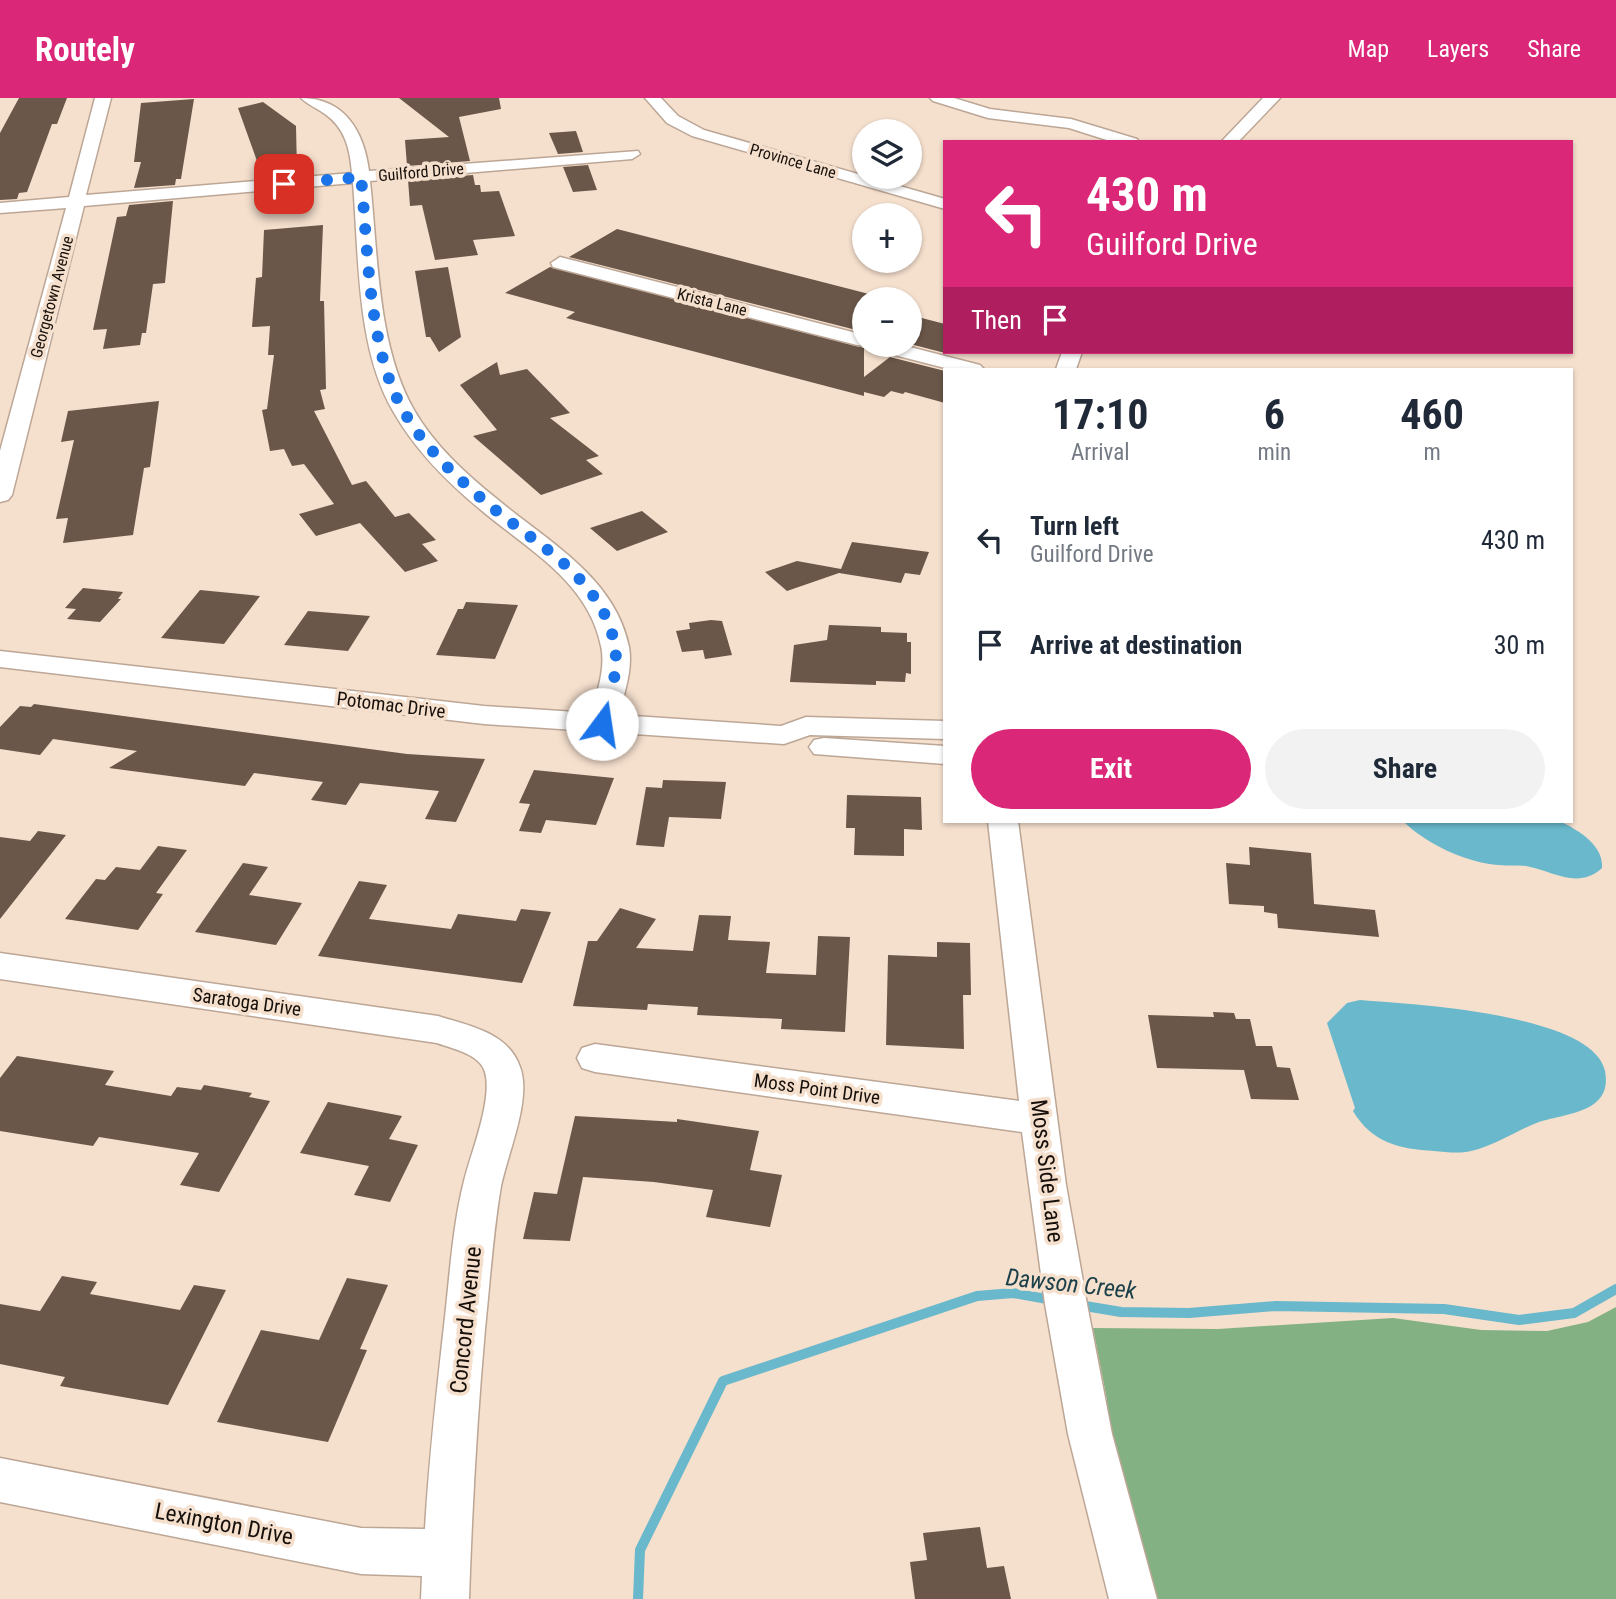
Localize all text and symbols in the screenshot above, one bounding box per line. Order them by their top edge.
text: Routely [35,30,135,69]
text: Map [1348,35,1389,63]
text: Layers [1427,35,1489,63]
text: Share [1527,35,1581,63]
map controls [852,119,922,357]
button: layers [852,119,922,189]
street label: Province Lane [748,140,838,182]
pin [254,154,314,214]
street label: Guilford Drive [377,159,465,185]
icon: arrive [265,165,303,203]
text: 430 m [1086,166,1208,223]
icon: left [971,168,1062,259]
button: + [852,203,922,273]
text: Guilford Drive [1086,225,1258,263]
street label: Georgetown Avenue [27,234,77,360]
street label: Krista Lane [675,284,749,320]
button: − [852,287,922,357]
icon: arrive [1036,301,1074,339]
text: Then [971,305,1022,335]
text: 17:10 [1052,390,1148,439]
text: 6 [1264,390,1285,439]
text: 460 [1400,390,1464,439]
text: Arrival [1071,439,1129,466]
text: min [1257,439,1291,466]
text: m [1423,439,1441,466]
text: Turn left [1030,511,1119,541]
icon: left [971,521,1009,559]
text: 430 m [1481,525,1545,555]
text: Guilford Drive [1030,541,1153,568]
icon: arrive [971,626,1009,664]
text: Arrive at destination [1030,630,1242,660]
text: 30 m [1494,630,1545,660]
street label: Potomac Drive [335,687,447,723]
position arrow [565,687,639,761]
button: Exit [971,729,1251,809]
button: Share [1265,729,1545,809]
street label: Saratoga Drive [191,983,303,1021]
street label: Moss Point Drive [753,1069,882,1109]
street label: Moss Side Lane [1025,1098,1069,1244]
street label: Concord Avenue [445,1245,487,1395]
water label: Dawson Creek [1004,1263,1138,1305]
street label: Lexington Drive [153,1497,295,1551]

